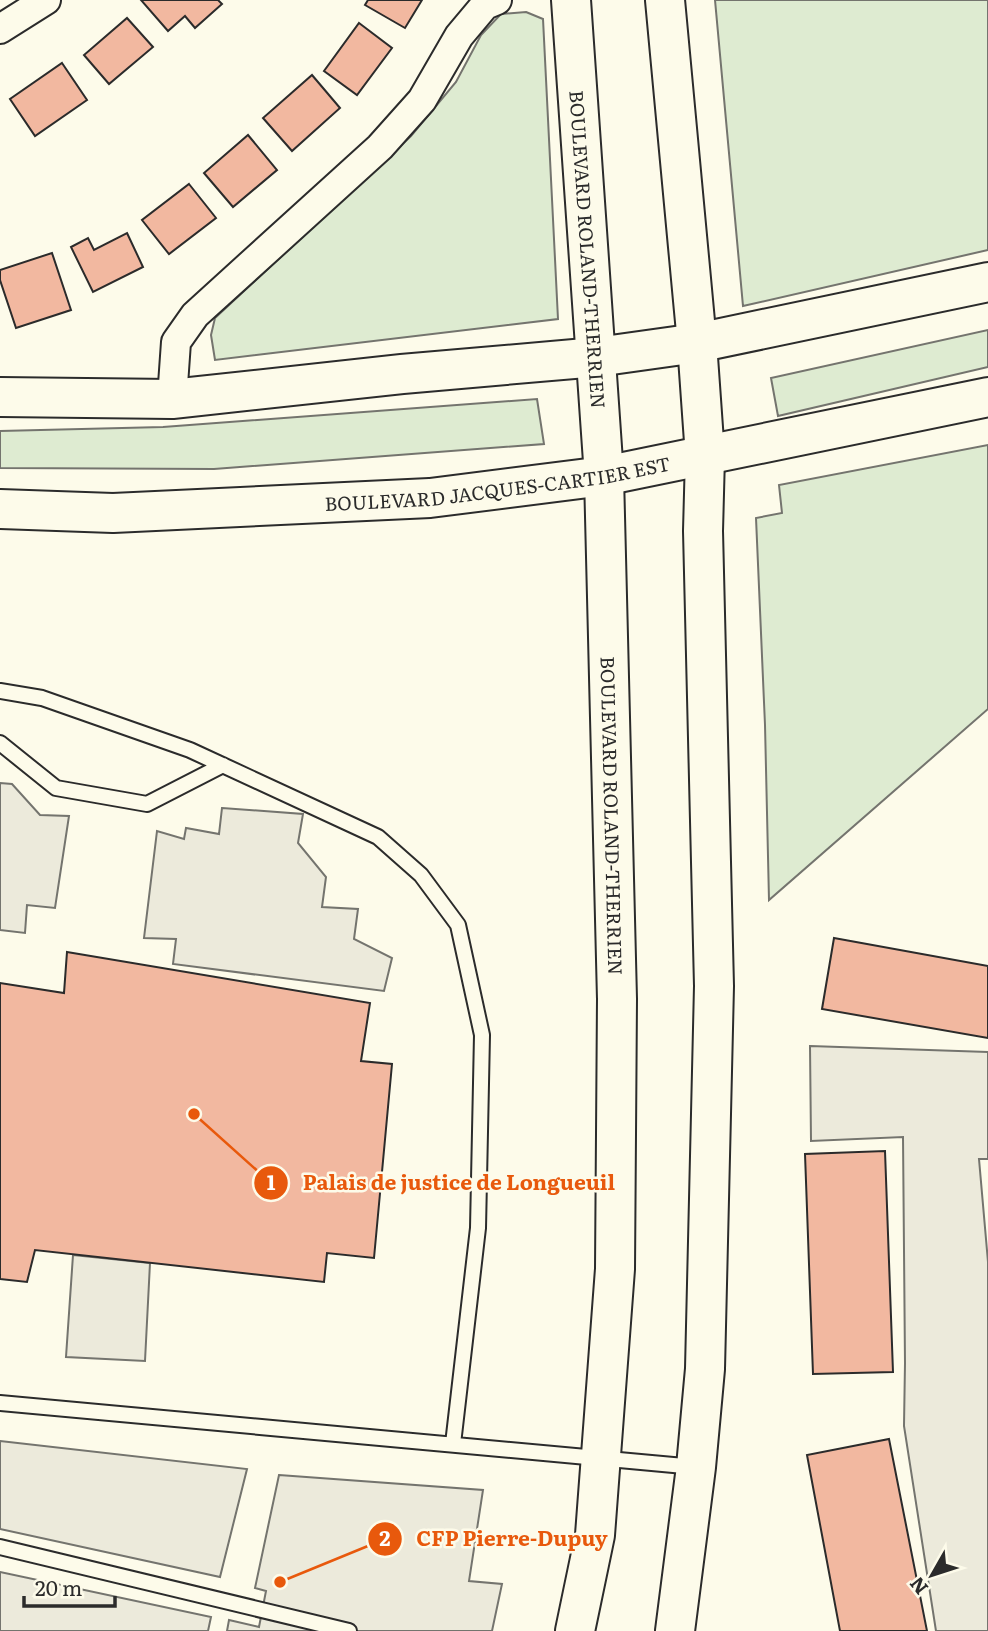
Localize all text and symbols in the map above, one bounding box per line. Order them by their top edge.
street label: BOULEVARD ROLAND-THERRIEN [563,89,613,410]
street label: BOULEVARD JACQUES-CARTIER EST [324,449,673,517]
street label: BOULEVARD ROLAND-THERRIEN [594,656,630,976]
callout: Palais de justice de Longueuil [254,1162,629,1204]
text: 1 [267,1165,276,1196]
text: Palais de justice de Longueuil [303,1165,616,1196]
callout: CFP Pierre-Dupuy [367,1518,622,1560]
text: 2 [379,1521,391,1552]
text: CFP Pierre-Dupuy [416,1521,608,1552]
north arrow [897,1540,967,1610]
scale bar [24,1564,116,1608]
text: 20 m [35,1571,82,1602]
text: N [902,1571,934,1601]

